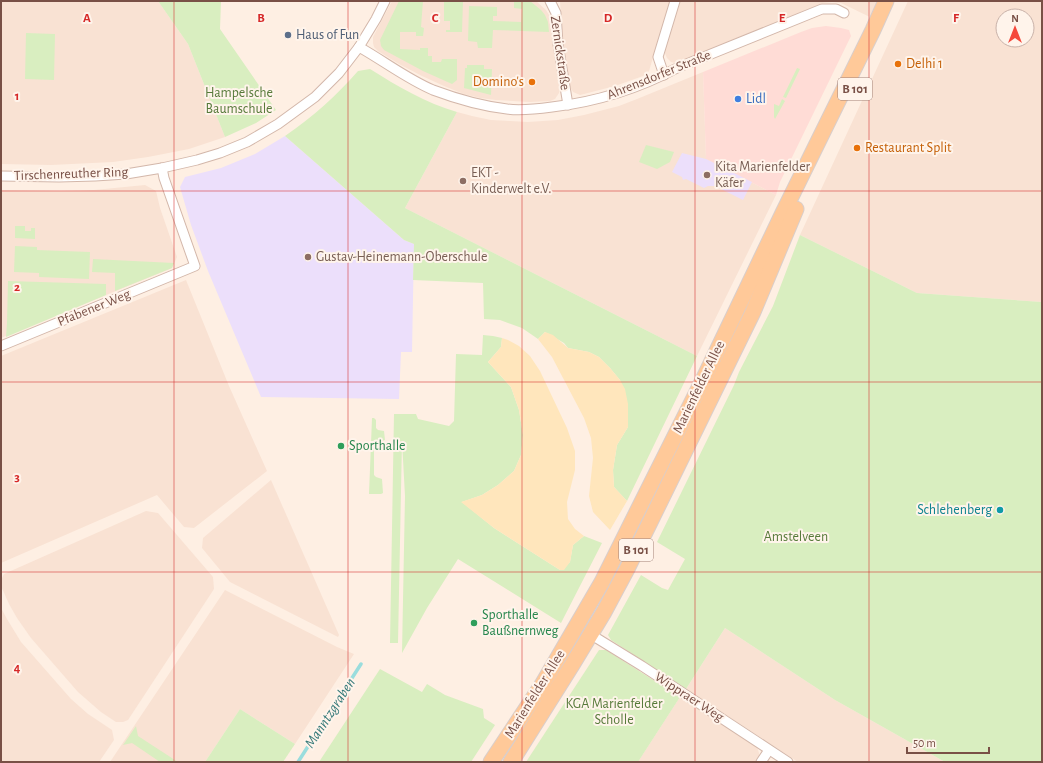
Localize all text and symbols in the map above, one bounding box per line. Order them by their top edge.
north arrow [995,8,1035,48]
text: A [83,12,91,25]
text: B [257,12,265,25]
text: C [432,12,439,25]
text: D [604,12,613,25]
text: E [779,12,786,25]
text: F [953,12,960,25]
text: N [1011,13,1019,24]
street label: Zernickstraße [548,15,572,91]
place label: Haus of Fun [296,28,359,42]
marker: Haus of Fun [283,30,293,40]
street label: Ahrensdorfer Straße [605,48,713,102]
place label: Delhi 1 [906,57,943,71]
marker: Delhi 1 [893,59,903,69]
place label: Domino's [473,75,524,89]
marker: Domino's [527,77,537,87]
road number: B 101 [838,78,872,100]
park label: Hampelsche Baumschule [205,86,273,116]
text: 1 [15,90,19,103]
place label: Lidl [746,92,766,106]
marker: Lidl [733,94,743,104]
place label: Restaurant Split [865,141,952,155]
marker: Restaurant Split [852,143,862,153]
place label: Kita Marienfelder Käfer [715,160,811,190]
street label: Tirschenreuther Ring [14,165,129,183]
place label: EKT - Kinderwelt e.V. [471,166,551,196]
marker: Kita Marienfelder Käfer [702,170,712,180]
marker: EKT - Kinderwelt e.V. [458,176,468,186]
place label: Gustav-Heinemann-Oberschule [316,250,488,264]
marker: Gustav-Heinemann-Oberschule [303,252,313,262]
text: 2 [14,281,20,294]
street label: Pfabener Weg [56,287,132,329]
street label: Marienfelder Allee [671,339,727,435]
place label: Sporthalle [349,439,406,453]
marker: Sporthalle [336,441,346,451]
text: 3 [14,471,20,484]
place label: Schlehenberg [917,503,992,517]
marker: Schlehenberg [995,505,1005,515]
park label: Amstelveen [764,530,828,544]
road number: B 101 [619,539,653,561]
place label: Sporthalle Baußnernweg [482,608,559,638]
marker: Sporthalle Baußnernweg [469,618,479,628]
street label: Marienfelder Allee [502,647,568,741]
text: 4 [14,662,21,675]
street label: Wippraer Weg [652,670,726,725]
water label: Manntzgraben [302,675,358,751]
park label: KGA Marienfelder Scholle [566,697,663,727]
scale bar [907,729,989,755]
text: 50 m [913,737,936,749]

